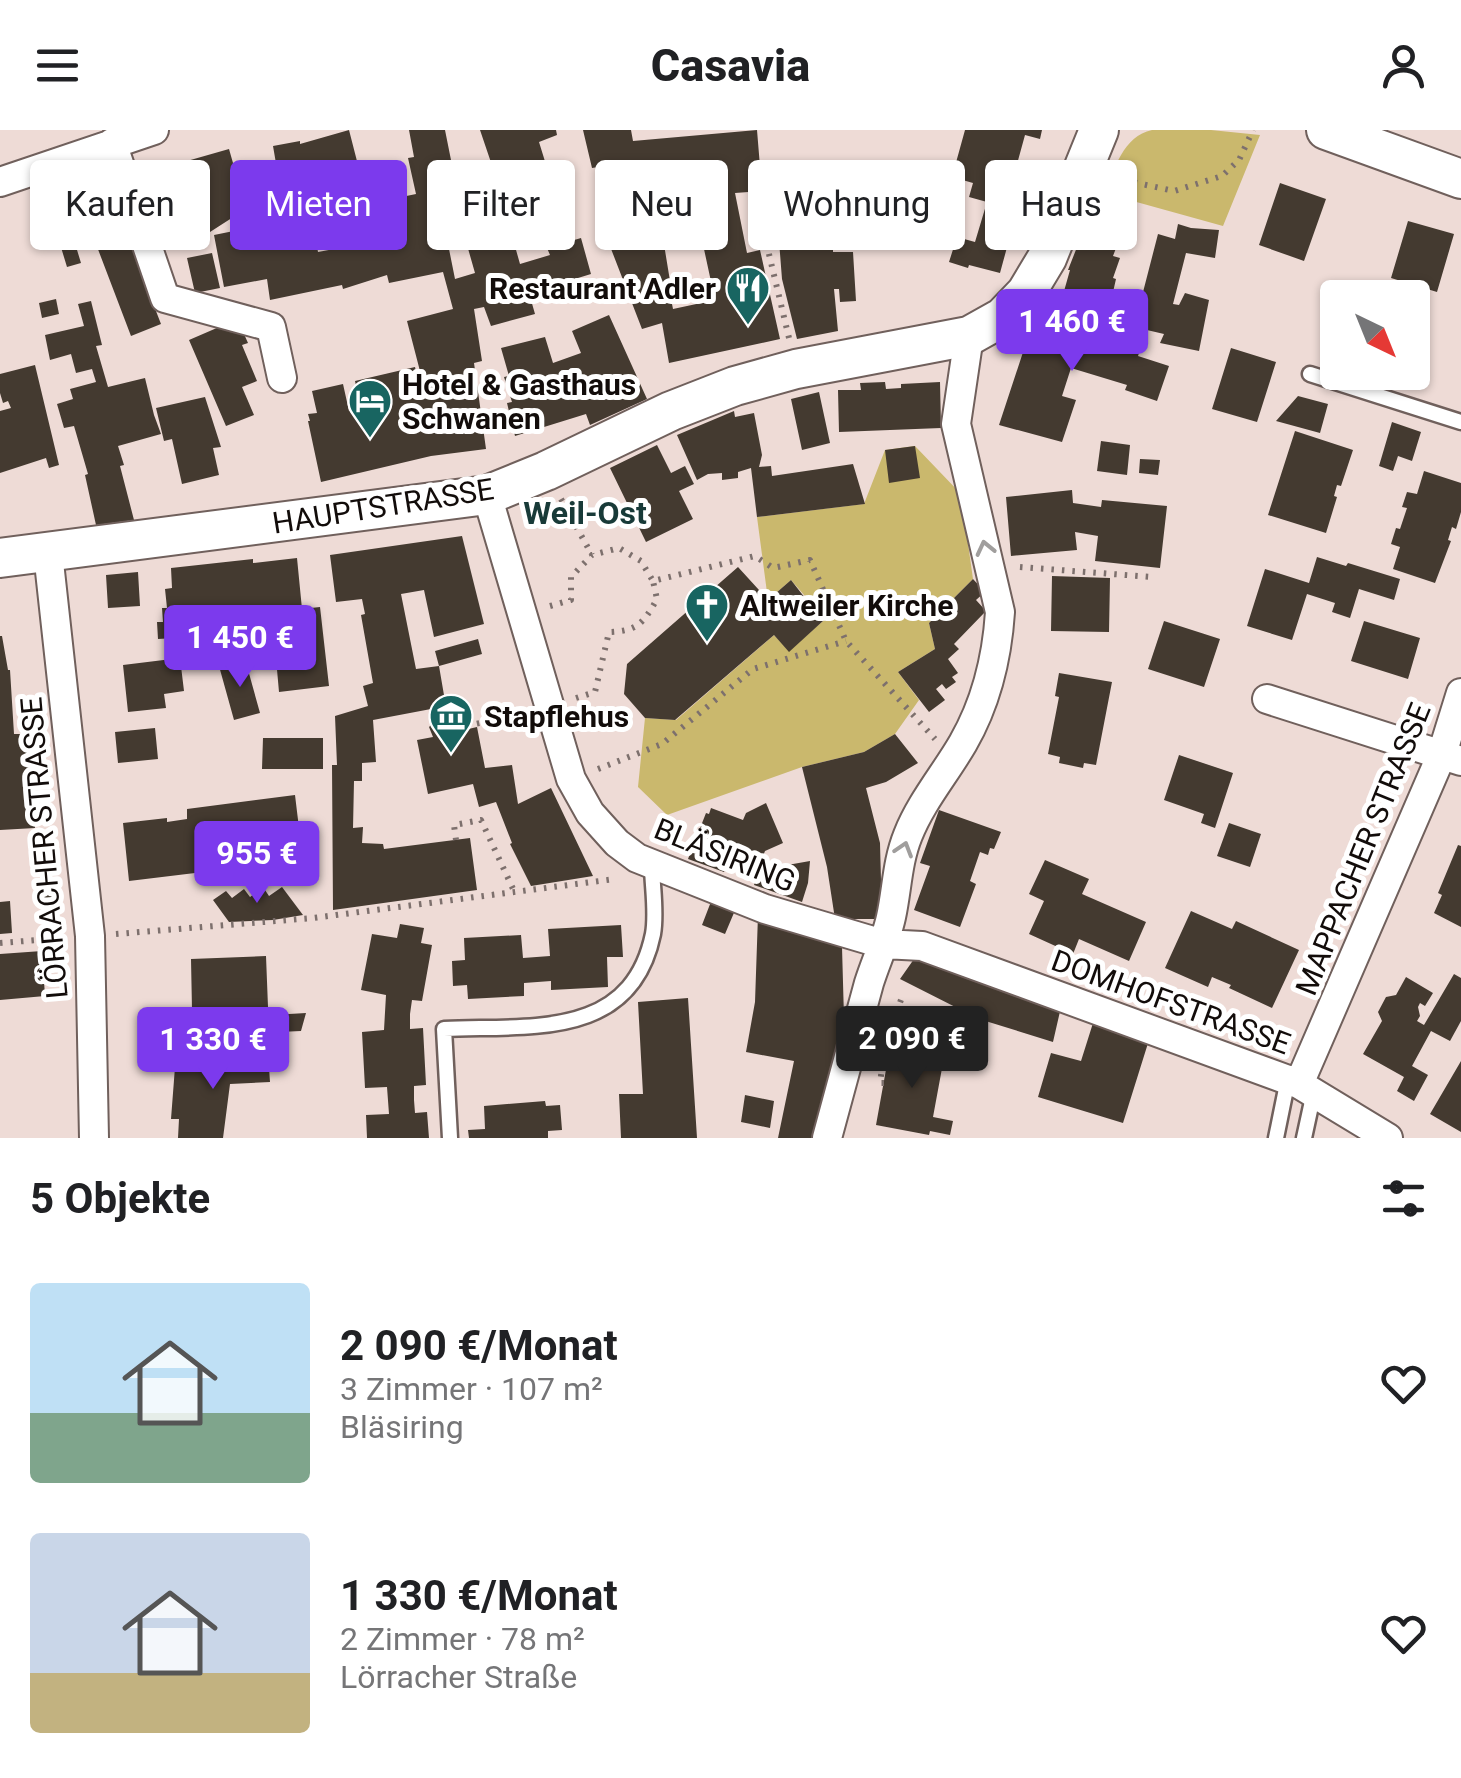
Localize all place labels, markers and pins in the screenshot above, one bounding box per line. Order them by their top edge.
restaurant icon: Restaurant Adler [725,265,771,326]
place label: Restaurant Adler [489,271,716,306]
pin: 1 460 € [980,289,1164,374]
place label: Hotel & Gasthaus Schwanen [402,367,636,436]
hotel icon: Hotel & Gasthaus Schwanen [347,378,393,439]
church icon: Altweiler Kirche [684,582,730,643]
place label: Altweiler Kirche [740,588,953,623]
pin: 1 450 € [148,605,332,690]
museum icon: Stapflehus [428,693,474,754]
place label: Stapflehus [484,699,629,734]
pin: 955 € [187,821,327,906]
pin: 2 090 € [820,1006,1004,1091]
pin: 1 330 € [121,1007,305,1092]

